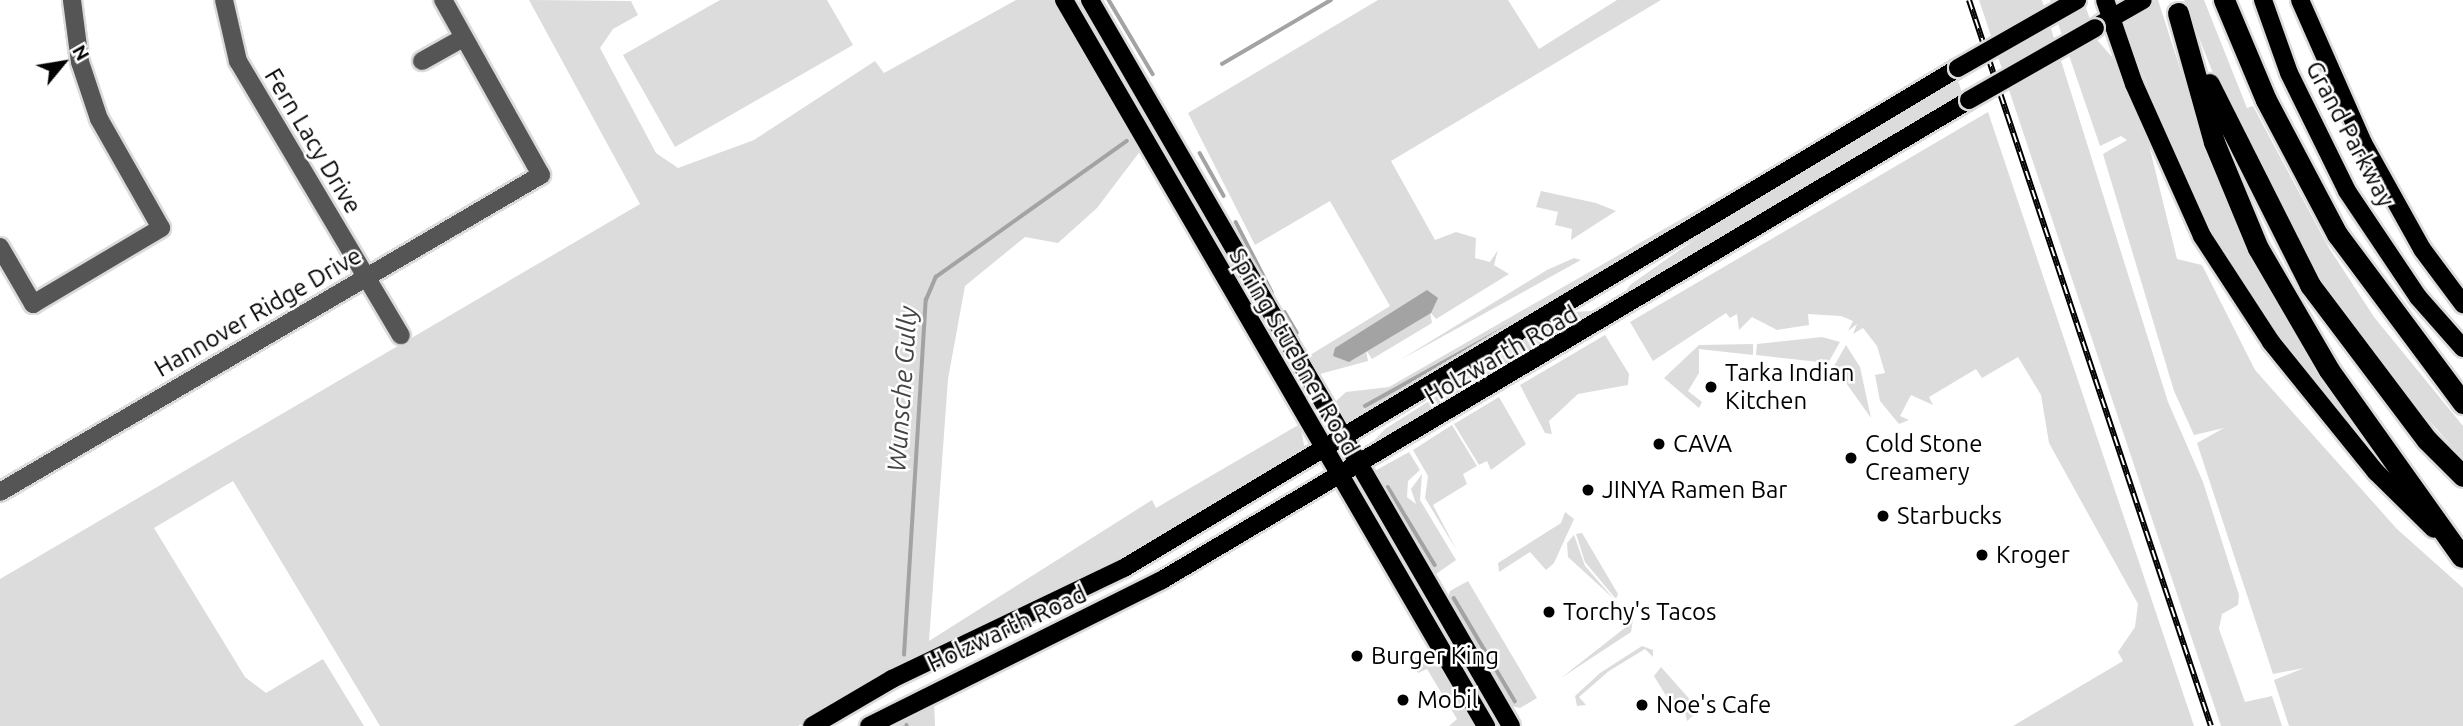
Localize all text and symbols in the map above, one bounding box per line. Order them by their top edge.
north arrow [28,28,98,98]
text: N [68,41,94,64]
street label: Grand Parkway [2300,56,2400,212]
street label: Fern Lacy Drive [258,63,368,219]
street label: Hannover Ridge Drive [149,241,367,383]
street label: Spring Stuebner Road [1223,243,1365,461]
street label: Holzwarth Road [1419,299,1583,411]
water label: Wunsche Gully [881,305,923,473]
place label: Tarka Indian Kitchen [1725,359,1855,415]
marker: Tarka Indian Kitchen [1703,379,1719,395]
place label: CAVA [1673,430,1732,458]
place label: Cold Stone Creamery [1865,430,1983,486]
marker: CAVA [1651,436,1667,452]
marker: Cold Stone Creamery [1843,450,1859,466]
place label: JINYA Ramen Bar [1602,476,1787,504]
marker: JINYA Ramen Bar [1580,482,1596,498]
place label: Starbucks [1897,502,2002,530]
marker: Starbucks [1875,508,1891,524]
place label: Kroger [1996,541,2070,569]
marker: Kroger [1974,547,1990,563]
street label: Holzwarth Road [923,580,1091,678]
place label: Torchy's Tacos [1563,598,1716,626]
marker: Torchy's Tacos [1541,604,1557,620]
place label: Burger King [1371,642,1499,670]
marker: Burger King [1349,648,1365,664]
place label: Mobil [1417,686,1478,714]
place label: Noe's Cafe [1656,691,1771,719]
marker: Mobil [1395,692,1411,708]
marker: Noe's Cafe [1634,697,1650,713]

